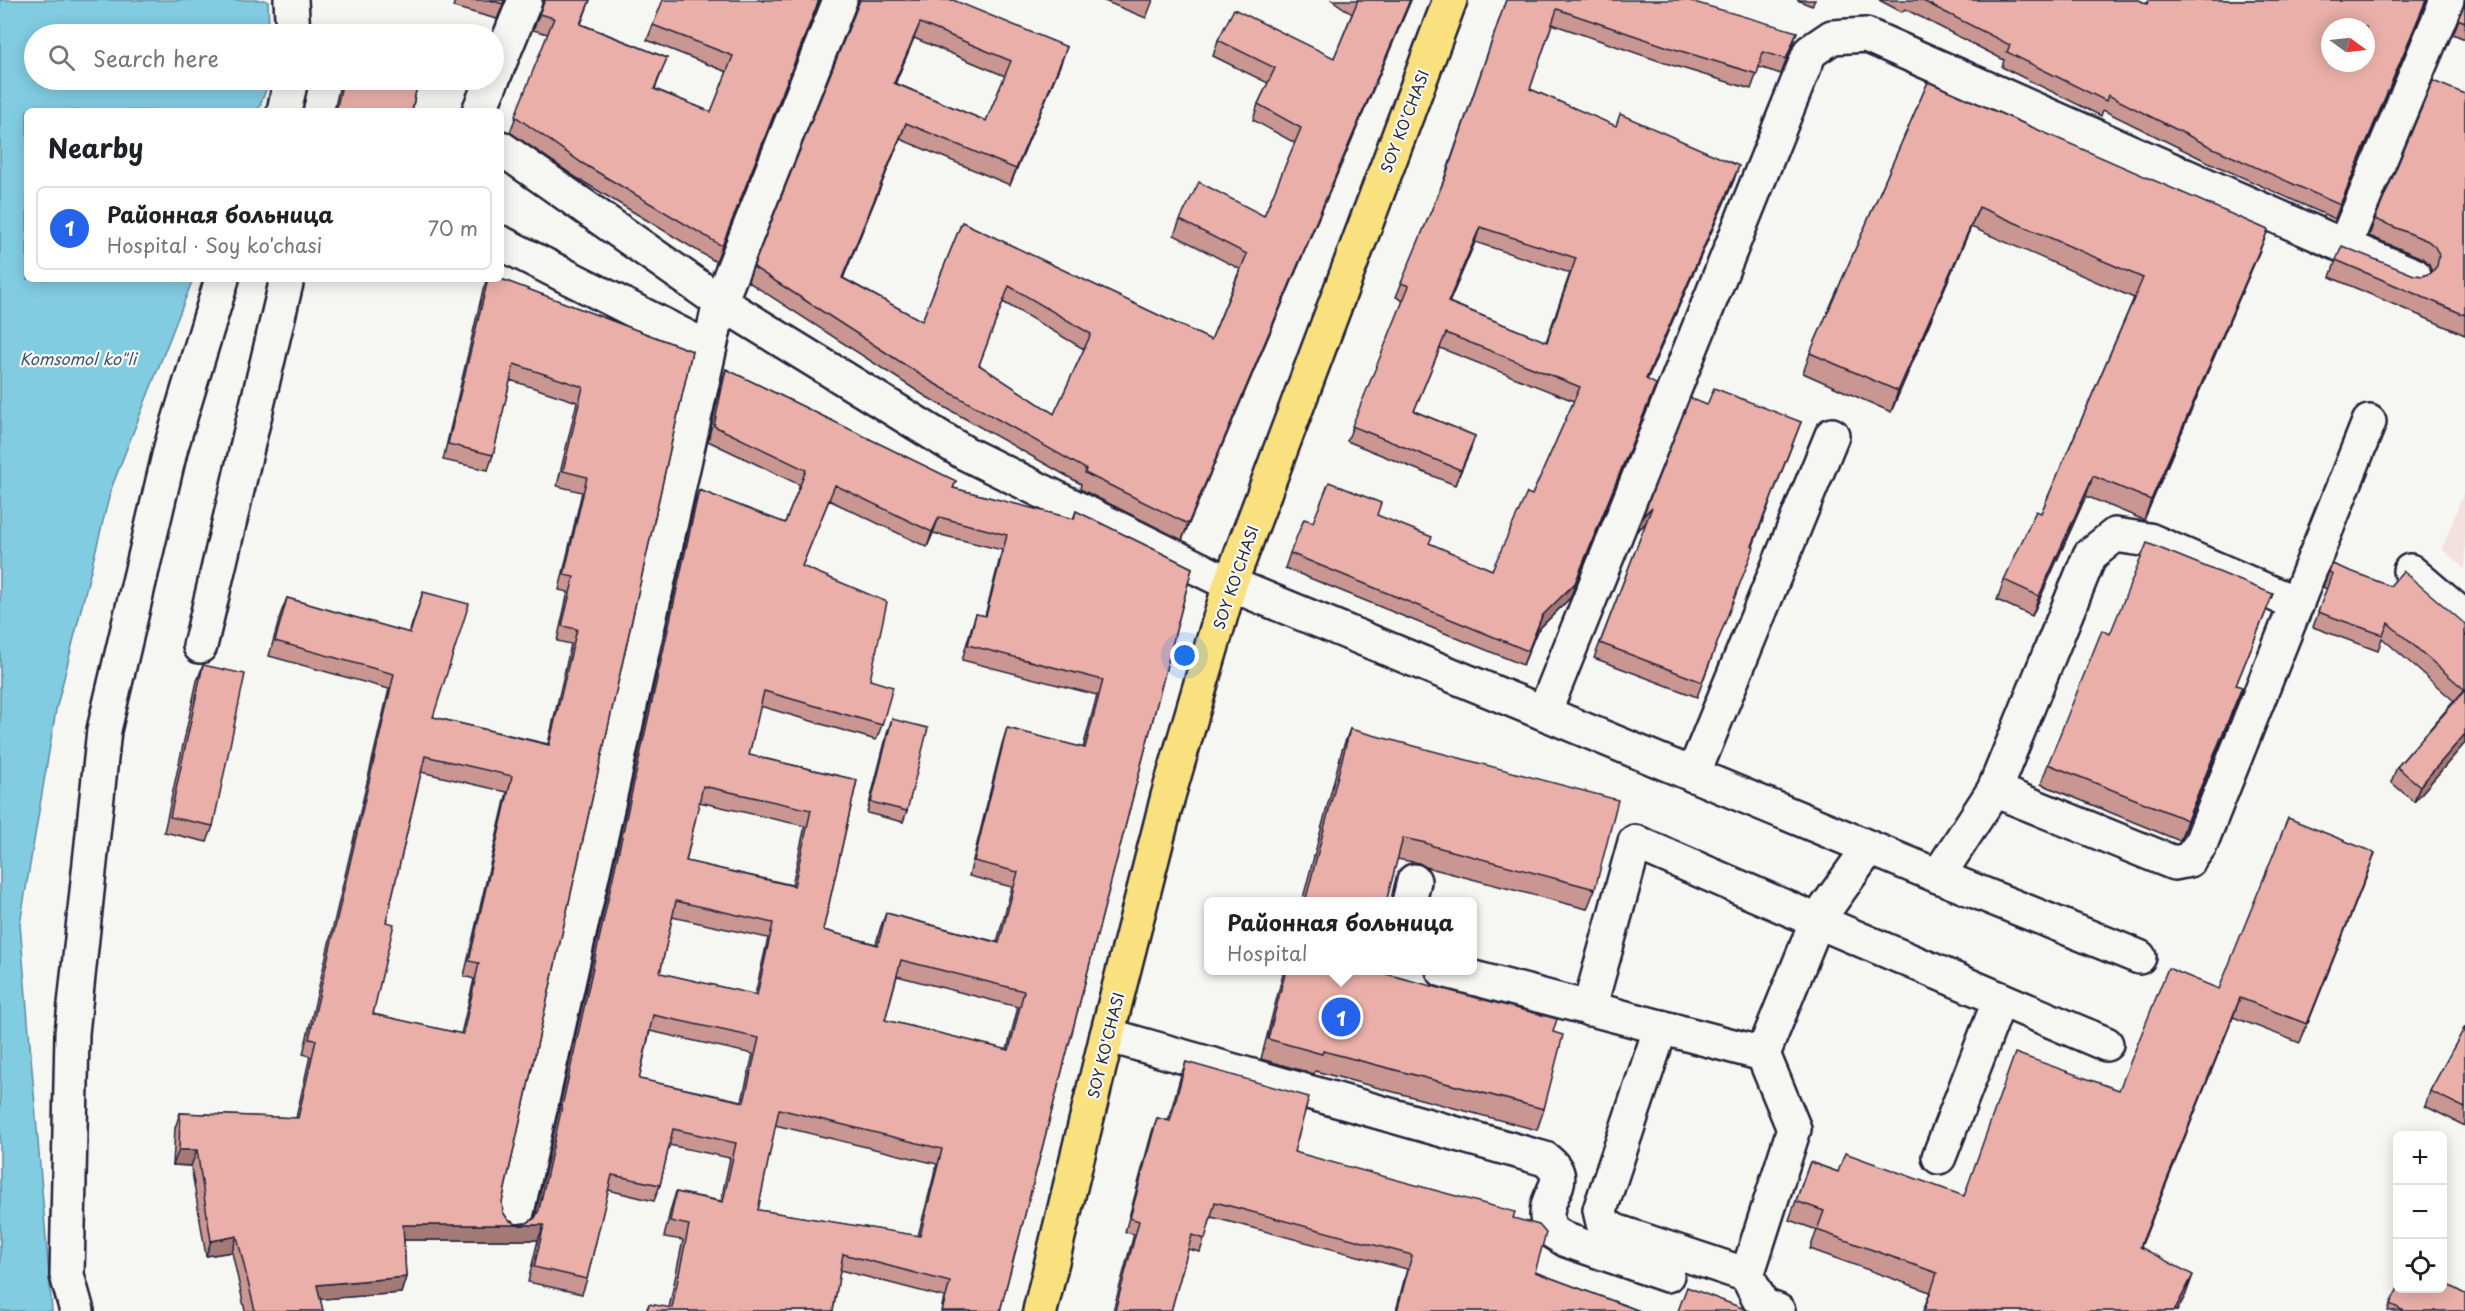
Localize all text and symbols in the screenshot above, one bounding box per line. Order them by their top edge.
north arrow [2321,18,2375,72]
search box [24,24,504,90]
icon: search [45,41,78,74]
text: Search here [93,41,219,74]
street label: SOY KO'CHASI [1374,66,1434,176]
text: Nearby [48,128,143,167]
text: Районная больница [107,197,334,230]
text: 1 [65,213,74,243]
text: 70 m [428,213,478,243]
text: Hospital · Soy ko'chasi [107,230,322,260]
water label: Komsomol ko"li [20,346,139,370]
street label: SOY KO'CHASI [1206,522,1264,632]
your location [1170,641,1199,670]
popup [1204,897,1477,975]
text: Районная больница [1227,905,1454,938]
text: Hospital [1227,938,1308,968]
street label: SOY KO'CHASI [1081,990,1129,1100]
pin: 1 [1322,994,1360,1040]
map controls [2393,1131,2447,1293]
button: + [2393,1131,2447,1185]
button: − [2393,1185,2447,1239]
button: locate [2393,1239,2447,1293]

